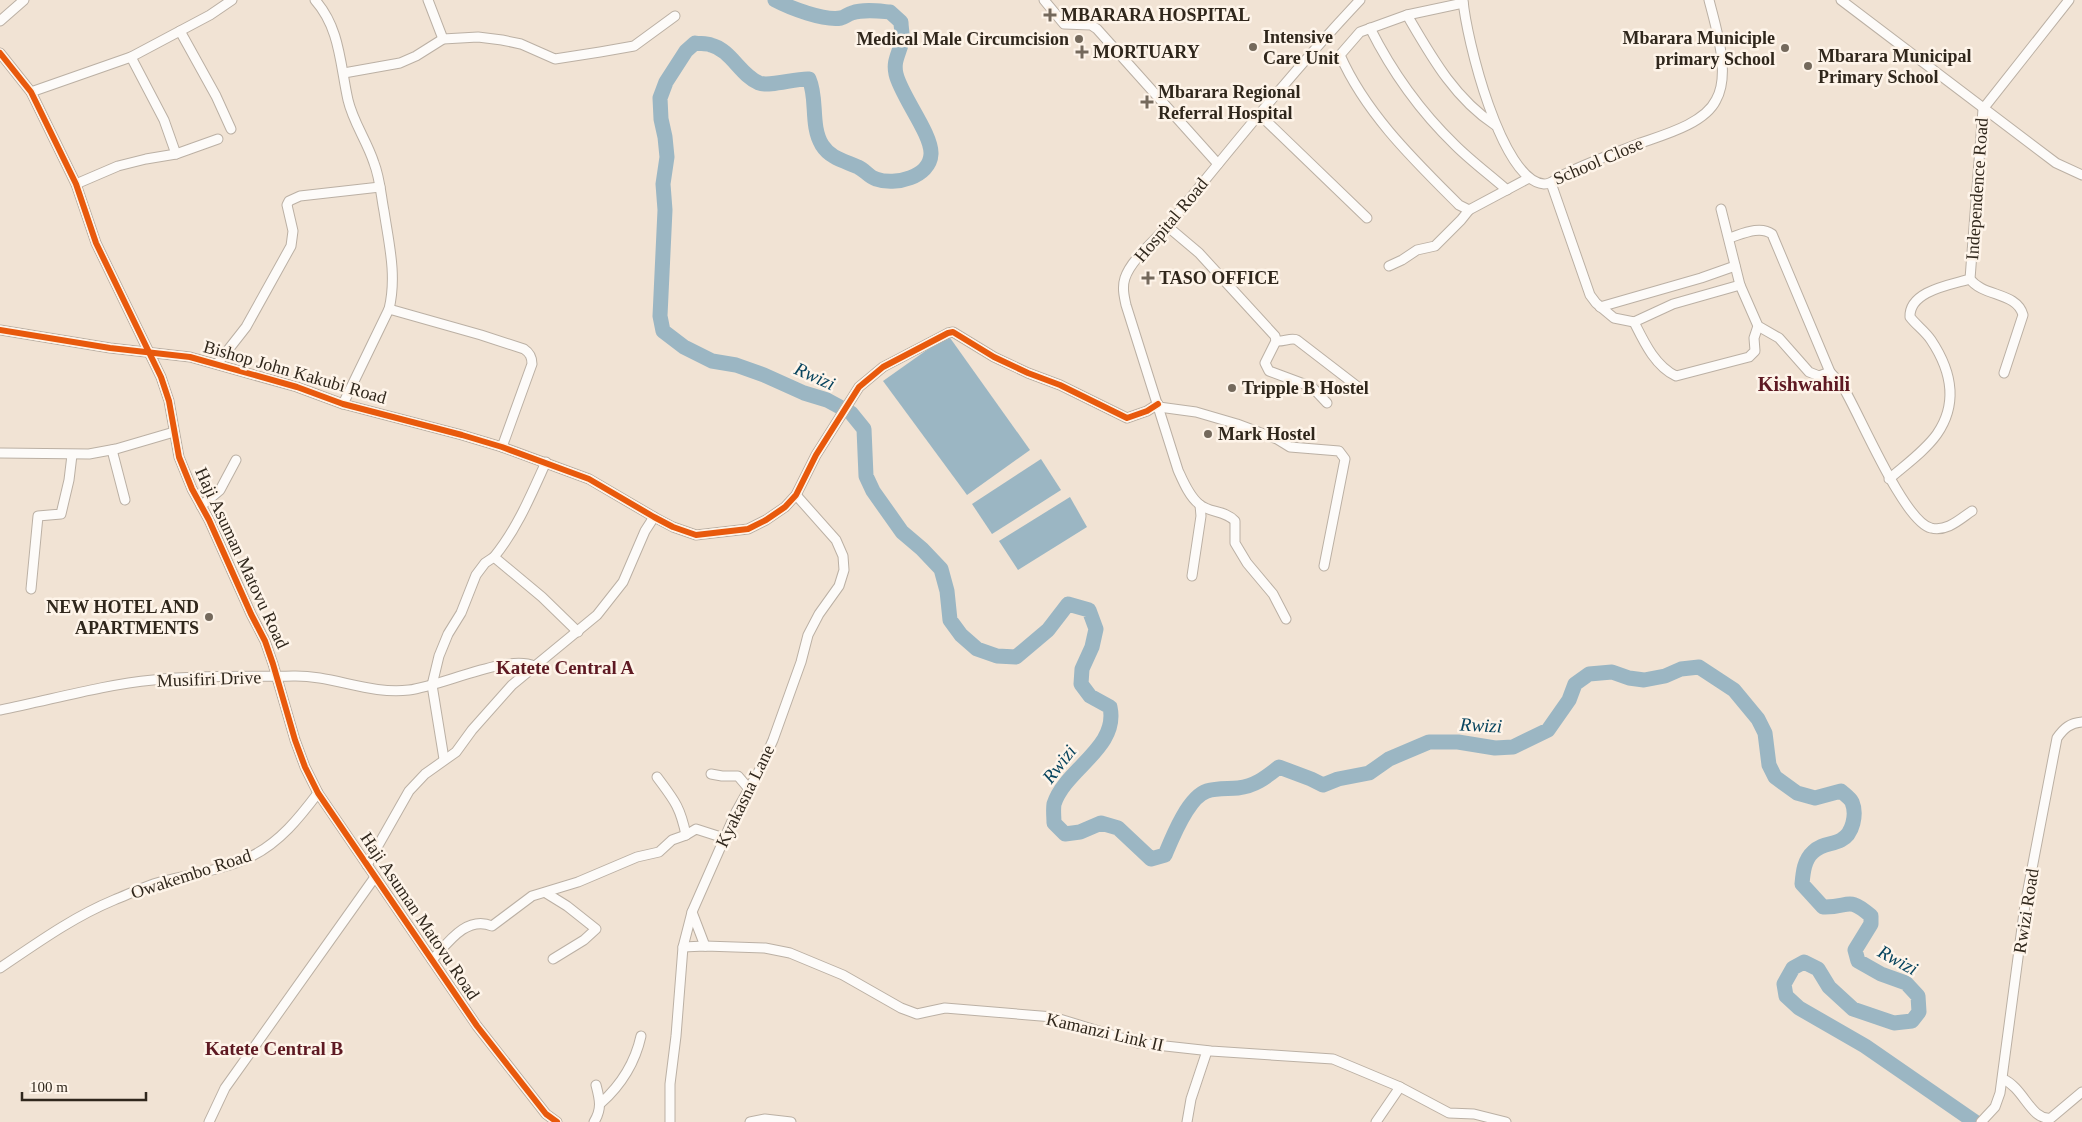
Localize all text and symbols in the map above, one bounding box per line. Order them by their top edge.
place label: MBARARA HOSPITAL [1061,5,1250,25]
marker: MBARARA HOSPITAL [1043,8,1057,22]
place label: Intensive Care Unit [1263,27,1339,68]
place label: Mbarara Municiple primary School [1623,28,1775,69]
place label: Medical Male Circumcision [856,29,1069,49]
marker: Medical Male Circumcision [1073,33,1085,45]
marker: Intensive Care Unit [1247,41,1259,53]
place label: MORTUARY [1093,42,1200,62]
marker: Mbarara Municiple primary School [1779,42,1791,54]
marker: MORTUARY [1075,45,1089,59]
place label: Mbarara Municipal Primary School [1818,46,1972,87]
marker: Mbarara Municipal Primary School [1802,60,1814,72]
place label: Mbarara Regional Referral Hospital [1158,82,1300,123]
marker: Mbarara Regional Referral Hospital [1140,95,1154,109]
street label: Independence Road [1962,117,1992,261]
street label: School Close [1550,133,1646,189]
street label: Hospital Road [1130,174,1212,266]
place label: TASO OFFICE [1159,268,1279,288]
marker: TASO OFFICE [1141,271,1155,285]
street label: Bishop John Kakubi Road [201,336,389,408]
water label: Rwizi [791,357,839,394]
district label: Kishwahili [1758,373,1851,395]
place label: Tripple B Hostel [1242,378,1369,398]
marker: Tripple B Hostel [1226,382,1238,394]
place label: Mark Hostel [1218,424,1315,444]
marker: Mark Hostel [1202,428,1214,440]
street label: Haji Asuman Matovu Road [191,464,293,652]
place label: NEW HOTEL AND APARTMENTS [46,597,199,638]
marker: NEW HOTEL AND APARTMENTS [203,611,215,623]
district label: Katete Central A [496,657,634,678]
street label: Musifiri Drive [156,667,262,691]
water label: Rwizi [1458,713,1503,737]
water label: Rwizi [1037,741,1080,788]
street label: Kyakasna Lane [712,742,778,850]
street label: Haji Asuman Matovu Road [356,829,484,1003]
street label: Owakembo Road [128,845,254,903]
street label: Rwizi Road [2009,867,2043,955]
water label: Rwizi [1874,940,1922,979]
street label: Kamanzi Link II [1044,1009,1166,1055]
district label: Katete Central B [205,1038,343,1059]
scale bar [22,1070,146,1102]
text: 100 m [30,1079,68,1095]

